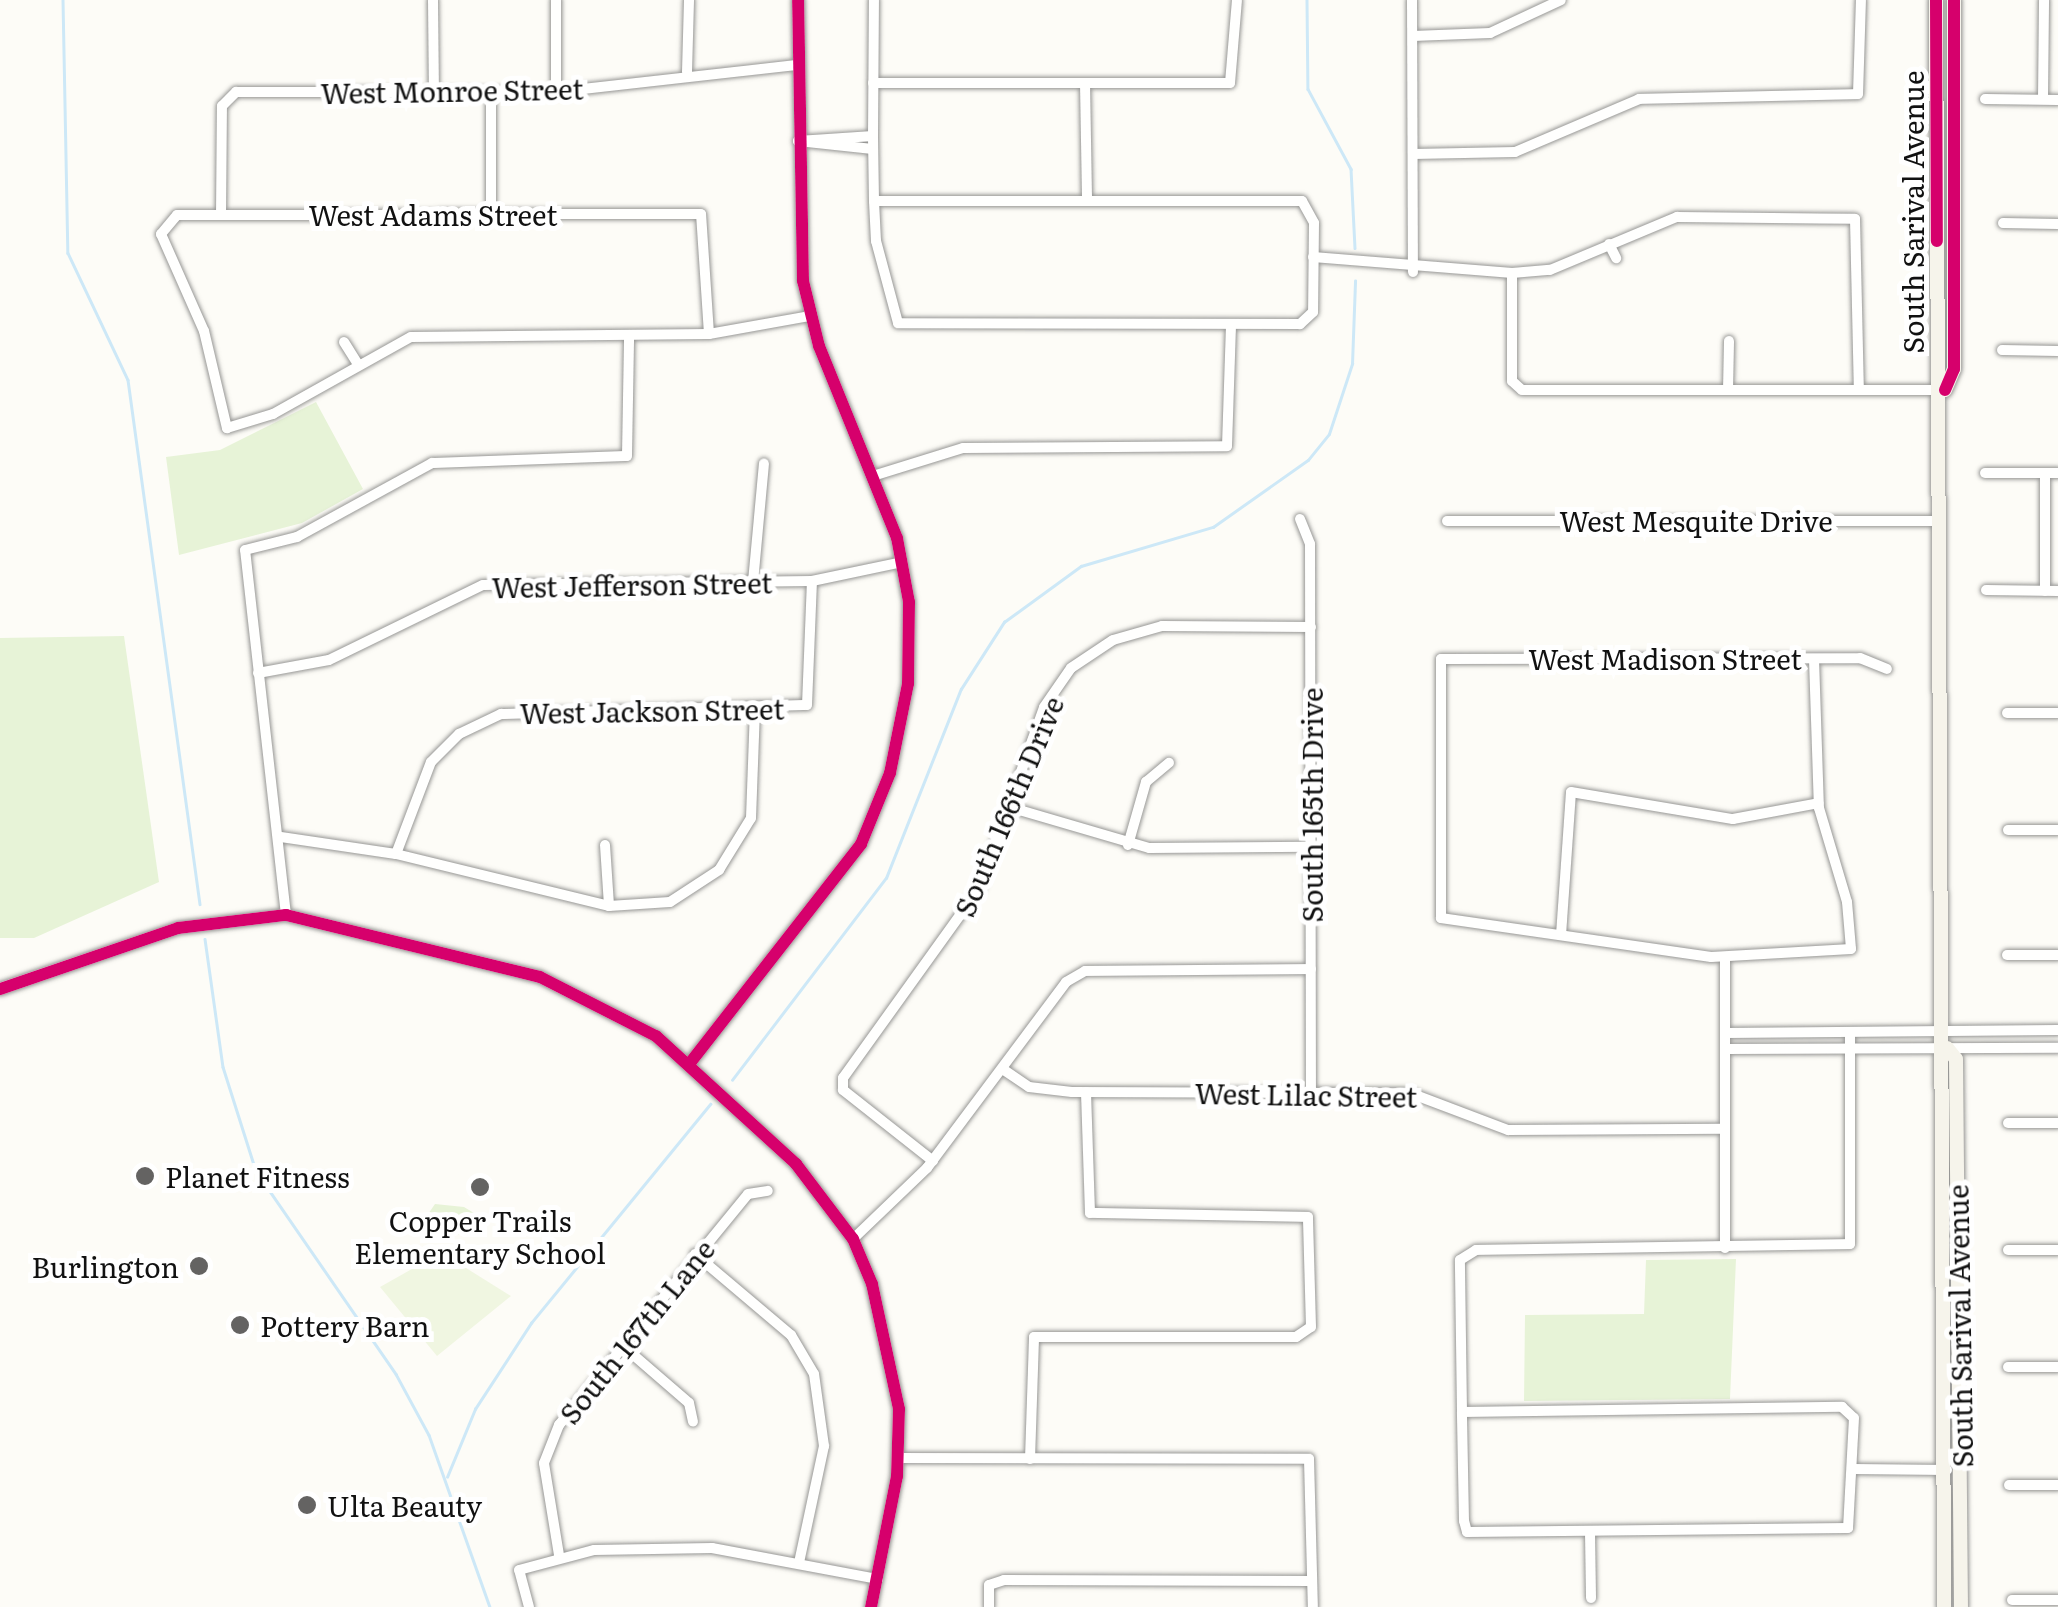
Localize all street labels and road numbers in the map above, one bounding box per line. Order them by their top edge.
street label: West Monroe Street [320,71,584,109]
street label: South Sarival Avenue [1895,71,1929,353]
street label: West Adams Street [308,197,558,231]
street label: West Mesquite Drive [1559,503,1833,537]
street label: West Jefferson Street [491,565,773,603]
street label: West Madison Street [1528,641,1802,675]
street label: South 165th Drive [1294,687,1328,923]
street label: West Jackson Street [519,691,785,729]
street label: South 166th Drive [946,691,1070,921]
street label: West Lilac Street [1194,1075,1418,1113]
street label: South Sarival Avenue [1940,1184,1978,1468]
street label: South 167th Lane [552,1232,720,1430]

